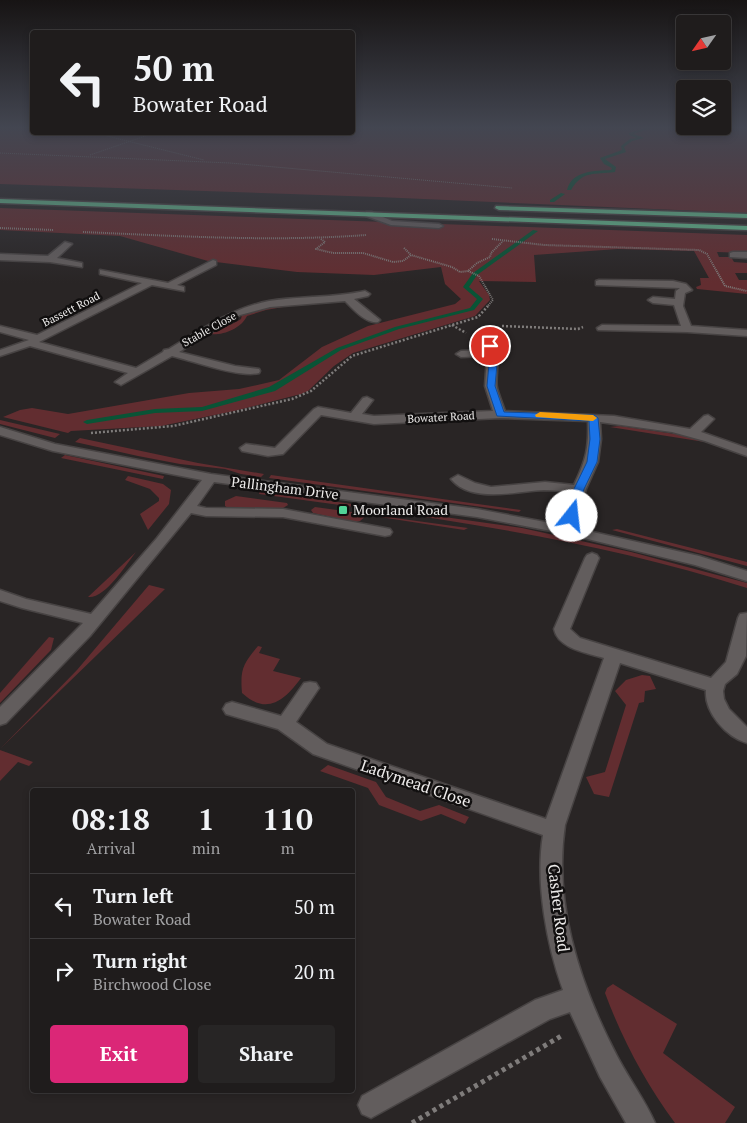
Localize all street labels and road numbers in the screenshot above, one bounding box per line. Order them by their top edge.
street label: Bassett Road [40,289,102,329]
street label: Stable Close [179,308,239,350]
street label: Bowater Road [407,408,475,426]
street label: Pallingham Drive [230,472,340,504]
street label: Ladymead Close [358,754,474,812]
street label: Casher Road [543,863,575,953]

